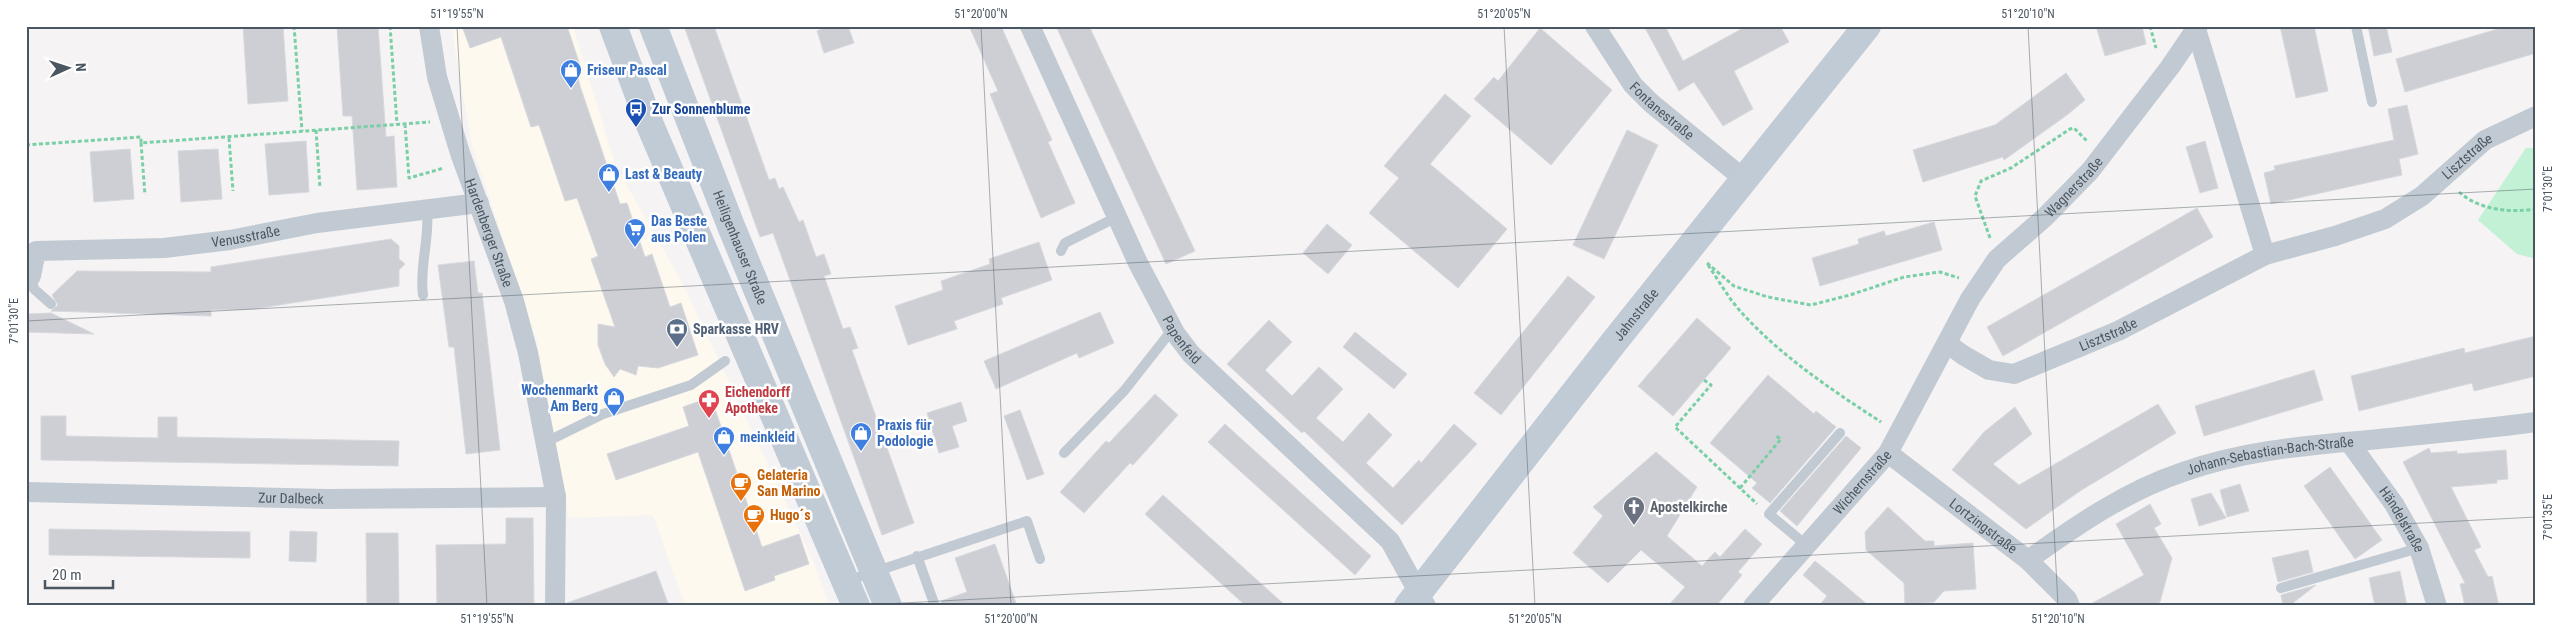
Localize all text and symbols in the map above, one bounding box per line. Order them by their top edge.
text: 51°19'55"N [430,7,484,21]
text: 51°20'00"N [954,7,1008,21]
text: 51°20'05"N [1477,7,1531,21]
text: 51°20'10"N [2001,7,2055,21]
north arrow [42,42,92,92]
shop icon: Friseur Pascal [559,58,583,89]
place label: Friseur Pascal [587,62,667,78]
text: N [73,63,89,72]
street label: Fontanestraße [1627,79,1698,143]
bus stop icon: Zur Sonnenblume [624,97,648,128]
place label: Zur Sonnenblume [652,101,751,117]
street label: Lisztstraße [2439,130,2495,183]
street label: Wagnerstraße [2041,153,2106,220]
shop icon: Last & Beauty [597,162,621,193]
place label: Last & Beauty [625,166,703,182]
text: 7°01'30"E [2541,166,2555,212]
street label: Hardenberger Straße [462,176,516,290]
street label: Heiligenhauser Straße [710,188,771,307]
place label: Das Beste aus Polen [651,213,707,245]
supermarket icon: Das Beste aus Polen [623,217,647,248]
street label: Venusstraße [211,222,282,250]
street label: Jahnstraße [1610,285,1662,344]
text: 7°01'30"E [7,298,21,344]
street label: Papenfeld [1159,313,1204,367]
street label: Lisztstraße [2077,314,2140,354]
bank icon: Sparkasse HRV [665,317,689,348]
place label: Sparkasse HRV [693,321,779,337]
place label: Wochenmarkt Am Berg [521,382,598,414]
place label: Eichendorff Apotheke [725,384,791,416]
shop icon: Wochenmarkt Am Berg [602,386,626,417]
pharmacy icon: Eichendorff Apotheke [697,388,721,419]
place label: Praxis für Podologie [877,417,934,449]
shop icon: Praxis für Podologie [849,421,873,452]
shop icon: meinkleid [712,425,736,456]
place label: meinkleid [740,429,795,445]
street label: Johann-Sebastian-Bach-Straße [2184,433,2355,478]
street label: Wichernstraße [1830,447,1895,518]
place label: Gelateria San Marino [757,467,821,499]
cafe icon: Gelateria San Marino [729,471,753,502]
street label: Händelstraße [2376,483,2428,554]
street label: Zur Dalbeck [258,489,325,507]
text: 7°01'35"E [2541,494,2555,540]
church icon: Apostelkirche [1622,495,1646,526]
street label: Lortzingstraße [1946,495,2021,557]
place label: Apostelkirche [1650,499,1728,515]
cafe icon: Hugo´s [742,503,766,534]
place label: Hugo´s [770,507,811,523]
scale bar [45,557,112,589]
text: 20 m [52,566,82,584]
text: 51°19'55"N [460,612,514,626]
text: 51°20'00"N [984,612,1038,626]
text: 51°20'05"N [1508,612,1562,626]
text: 51°20'10"N [2031,612,2085,626]

